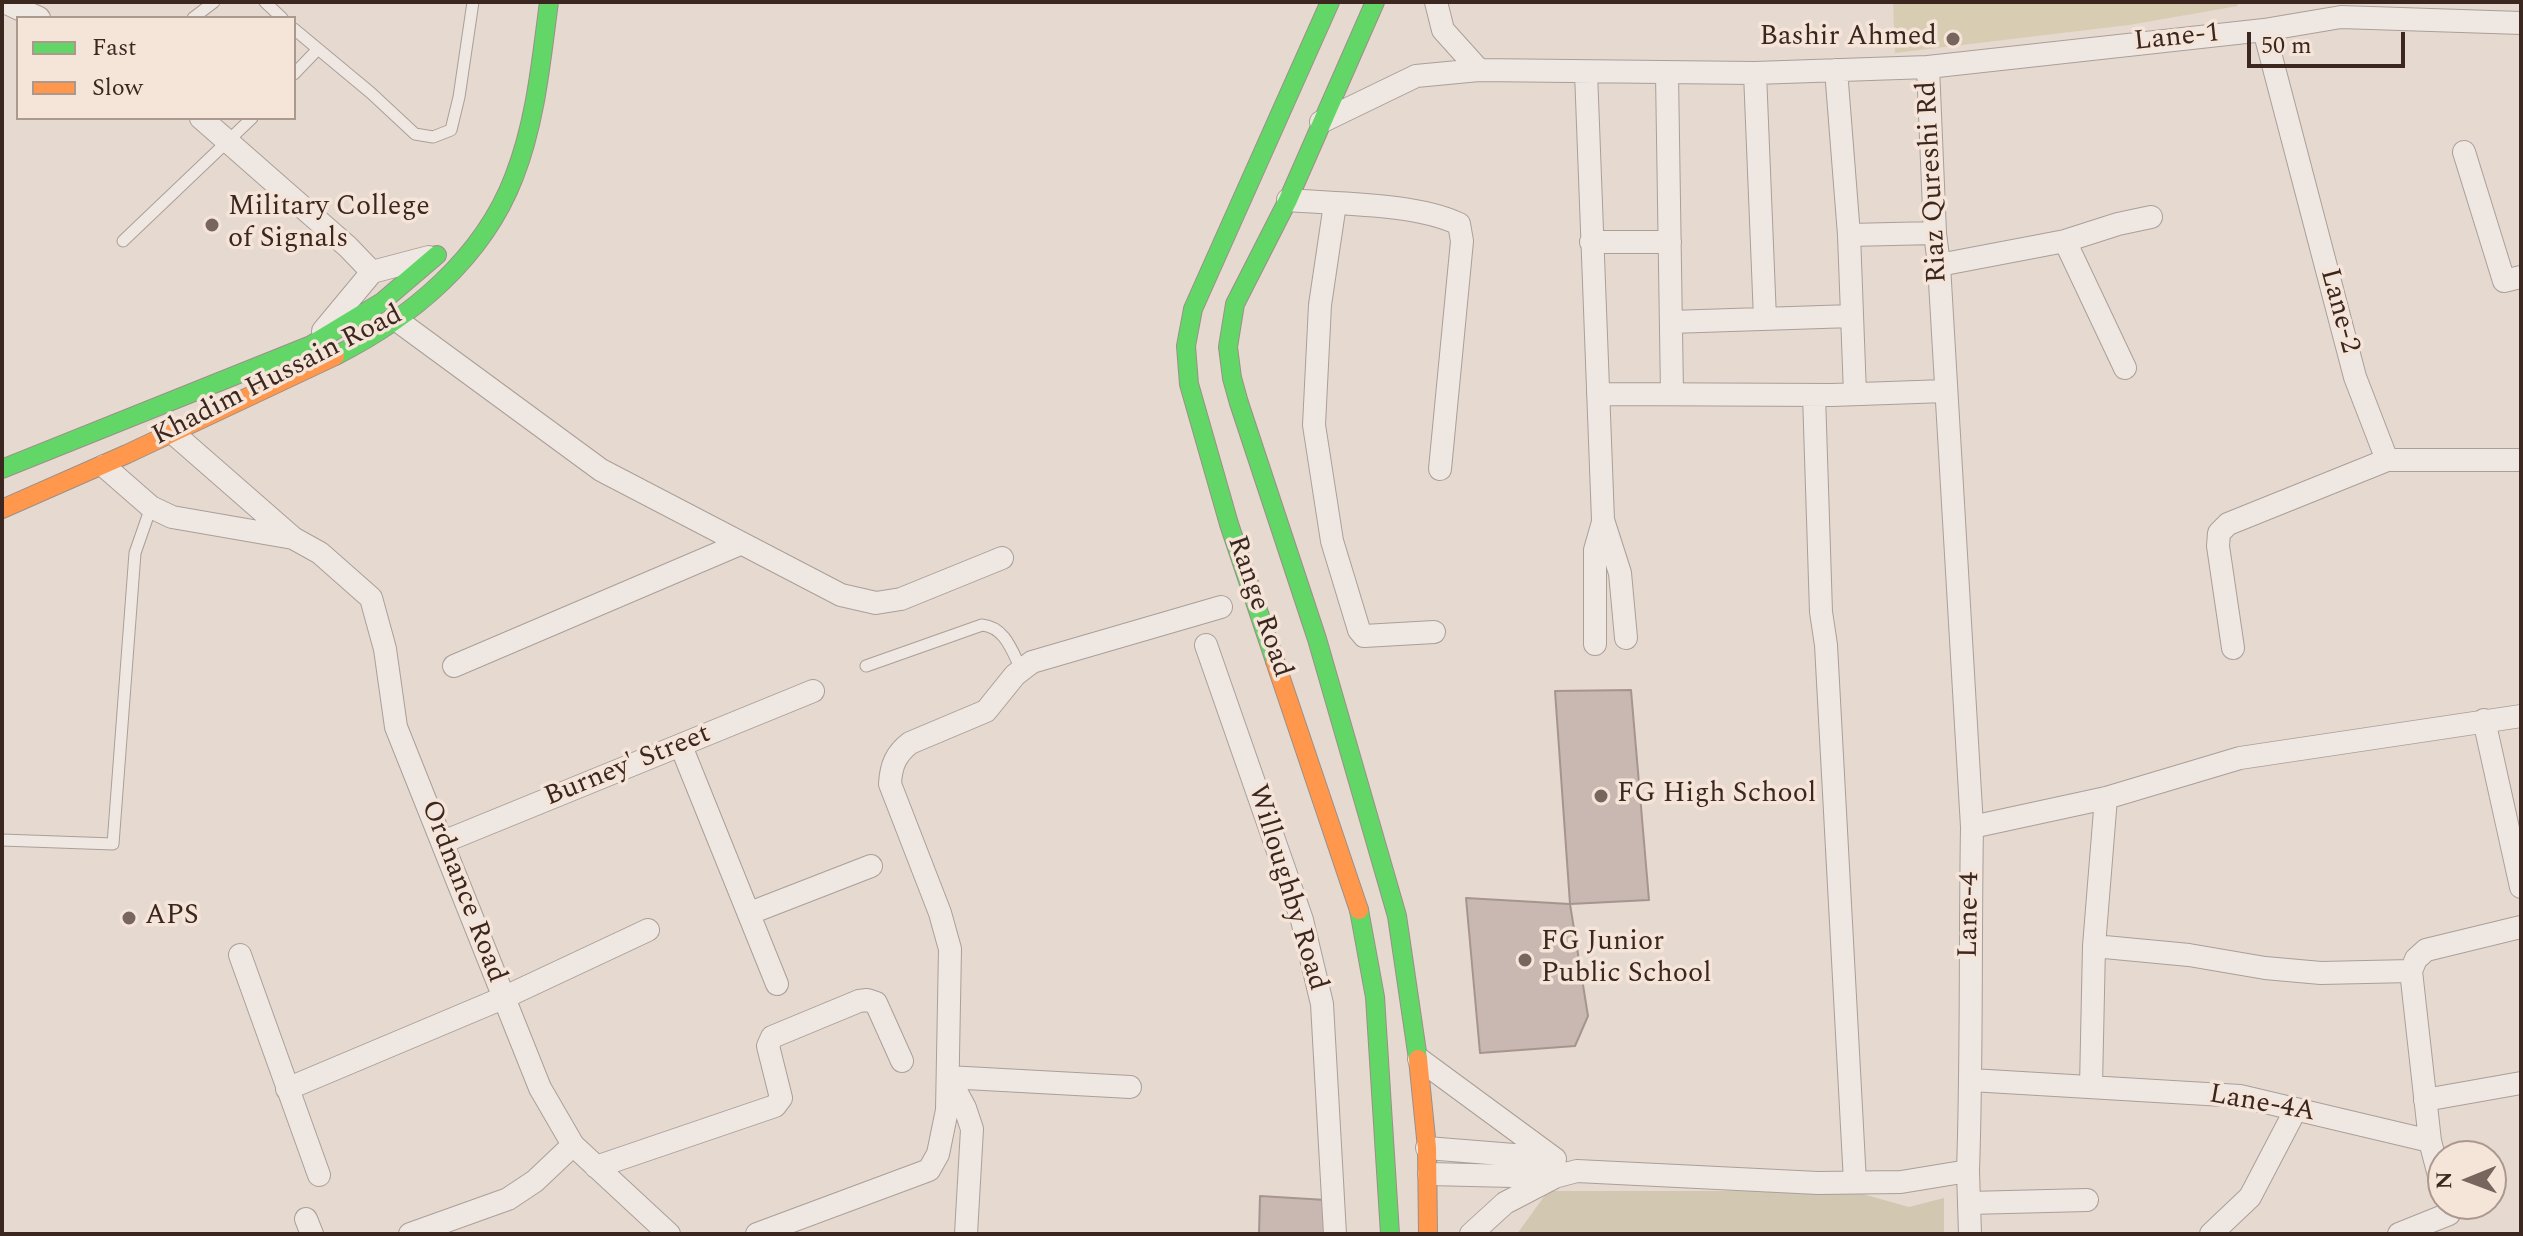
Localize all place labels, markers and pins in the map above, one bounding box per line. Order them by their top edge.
place label: Bashir Ahmed [1759,22,1937,56]
marker: Bashir Ahmed [1944,30,1962,48]
place label: Military College of Signals [228,192,430,258]
marker: Military College of Signals [203,216,221,234]
place label: FG High School [1617,779,1816,813]
marker: FG High School [1592,787,1610,805]
place label: APS [145,901,199,935]
marker: APS [120,909,138,927]
place label: FG Junior Public School [1541,927,1711,993]
marker: FG Junior Public School [1516,951,1534,969]

